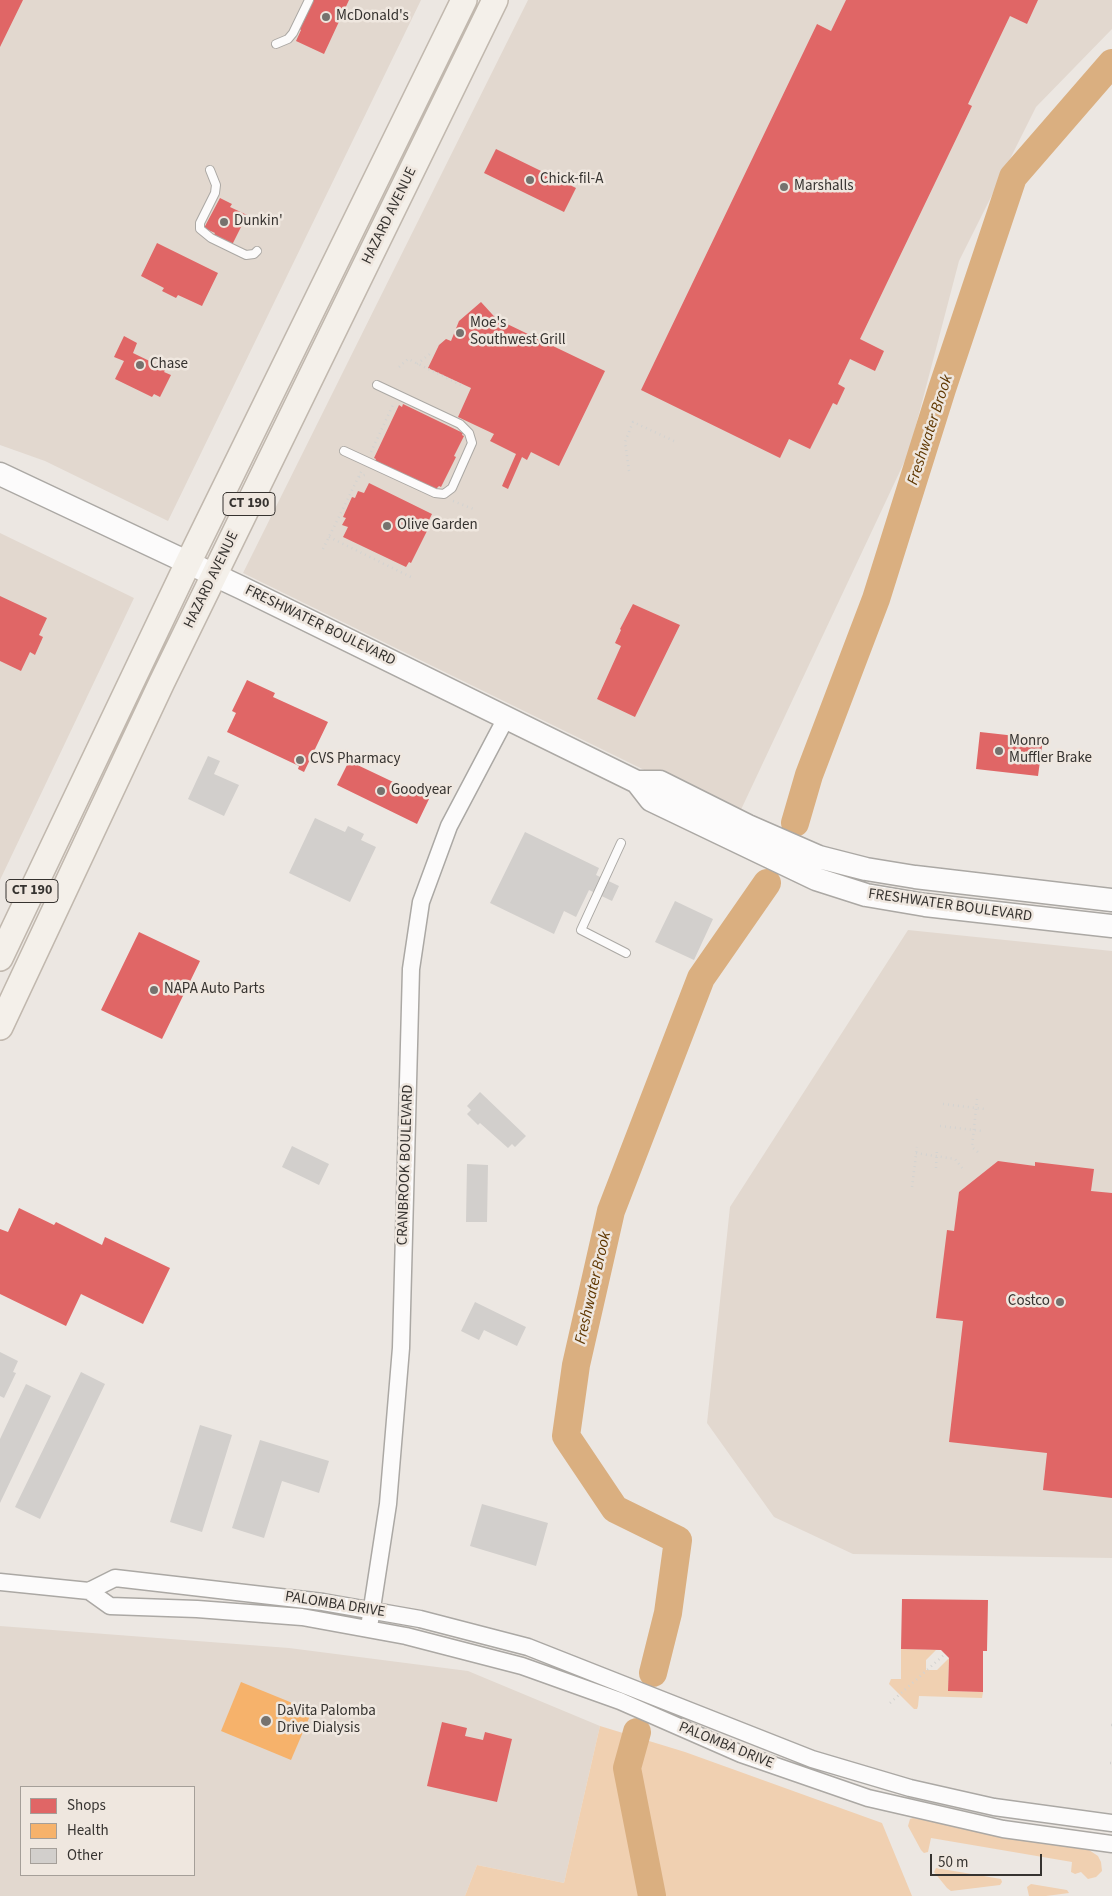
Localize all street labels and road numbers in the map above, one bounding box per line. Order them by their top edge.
street label: HAZARD AVENUE [359,165,421,267]
road number: CT 190 [223,492,275,516]
street label: HAZARD AVENUE [181,529,243,631]
street label: FRESHWATER BOULEVARD [242,582,398,670]
road number: CT 190 [6,879,58,902]
street label: FRESHWATER BOULEVARD [867,886,1033,926]
street label: CRANBROOK BOULEVARD [394,1084,418,1246]
street label: PALOMBA DRIVE [284,1588,386,1622]
street label: PALOMBA DRIVE [676,1719,776,1773]

